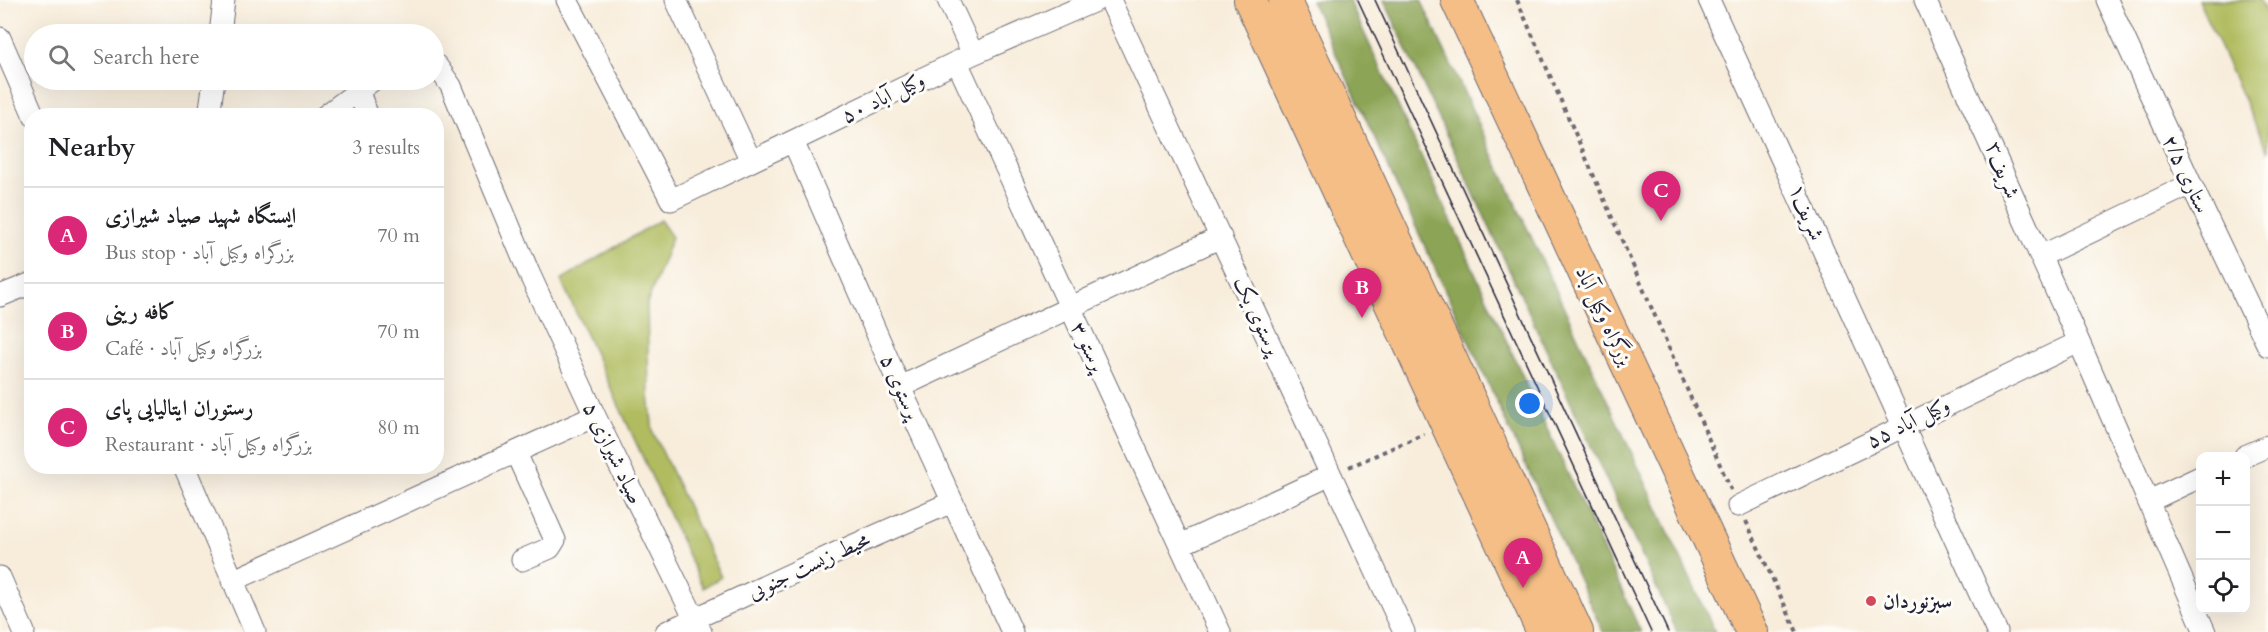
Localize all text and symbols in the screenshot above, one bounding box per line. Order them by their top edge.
search box [24,24,444,90]
icon: search [45,41,78,74]
text: Search here [93,42,200,72]
street label: ۵۰ وکیل آباد [836,65,930,131]
text: Nearby [48,130,136,165]
street label: ستاری ۲/۵ [2155,130,2217,218]
text: 3 results [352,134,420,161]
street label: شریف٣ [1977,138,2027,203]
pin: C [1642,172,1680,221]
street label: شریف١ [1781,181,1831,245]
text: ایستگاه شهید صیاد شیرازی [105,201,296,231]
text: A [60,222,75,249]
text: 70 m [377,222,420,249]
text: Bus stop · بزرگراه وکیل آباد [105,239,294,266]
street label: بزرگراه وکیل آباد [1568,261,1640,371]
pin: B [1342,268,1382,318]
street label: پرستوی یک [1226,272,1289,362]
text: کافه رینی [105,297,176,327]
street label: پرستو ۳ [1064,317,1113,379]
text: B [60,318,75,345]
text: 70 m [377,318,420,345]
text: Café · بزرگراه وکیل آباد [105,335,262,362]
street label: پرستوی ۵ [873,350,928,426]
your location [1515,389,1544,418]
street label: ۵۵ وکیل آباد [1861,390,1955,456]
text: رستوران ایتالیایی پای [105,393,254,423]
street label: صیاد شیرازی ۵ [576,397,650,509]
text: C [60,414,75,441]
text: 80 m [377,414,420,441]
text: Restaurant · بزرگراه وکیل آباد [105,431,312,458]
map controls [2196,452,2250,614]
button: + [2196,452,2250,506]
button: − [2196,506,2250,560]
street label: محیط زیست جنوبی [743,525,875,607]
pin: A [1504,538,1543,588]
button: locate [2196,560,2250,614]
place label: سبزنوردان [1883,587,1952,616]
marker: سبزنوردان [1864,594,1878,608]

